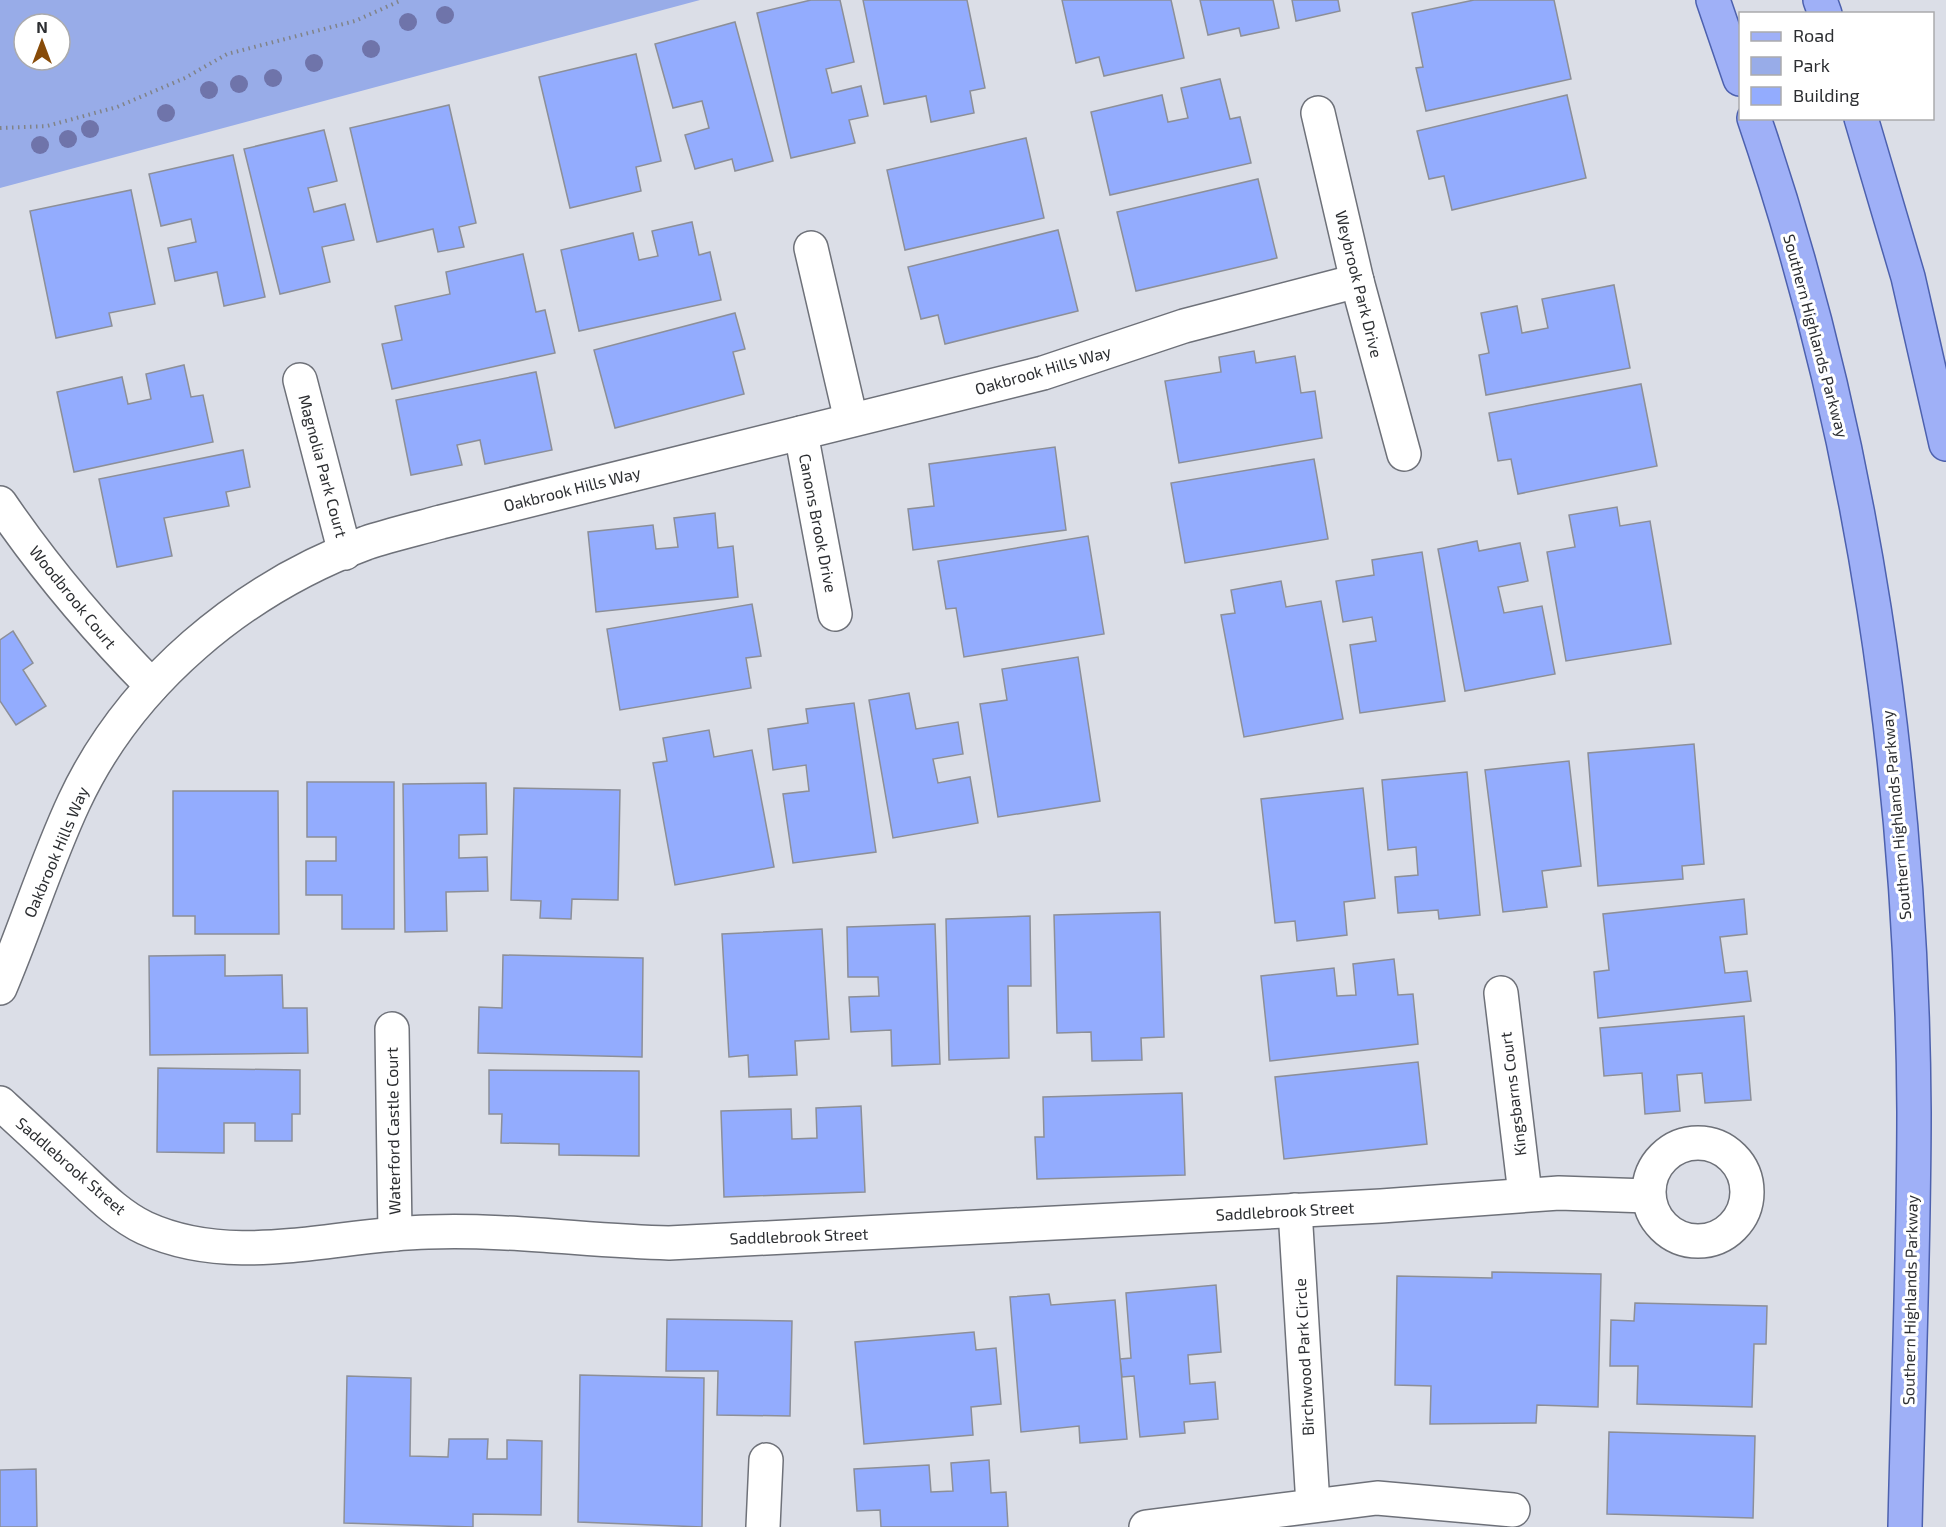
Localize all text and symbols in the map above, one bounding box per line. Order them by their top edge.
north arrow [12,12,72,72]
legend [1739,12,1934,120]
text: N [36,17,48,36]
text: Road [1793,24,1834,46]
text: Park [1793,54,1830,76]
text: Building [1793,84,1860,106]
street label: Weybrook Park Drive [1332,208,1387,359]
street label: Southern Highlands Parkway [1780,232,1853,440]
street label: Oakbrook Hills Way [973,341,1114,398]
street label: Magnolia Park Court [295,392,352,539]
street label: Canons Brook Drive [796,452,841,594]
street label: Oakbrook Hills Way [501,462,643,515]
street label: Woodbrook Court [26,541,121,652]
street label: Southern Highlands Parkway [1877,709,1914,921]
street label: Oakbrook Hills Way [19,783,92,920]
street label: Kingsbarns Court [1495,1031,1530,1157]
street label: Waterford Castle Court [382,1047,403,1215]
street label: Saddlebrook Street [13,1113,130,1218]
street label: Southern Highlands Parkway [1898,1194,1921,1405]
street label: Saddlebrook Street [1215,1197,1355,1224]
street label: Saddlebrook Street [729,1224,869,1247]
street label: Birchwood Park Circle [1290,1278,1317,1436]

